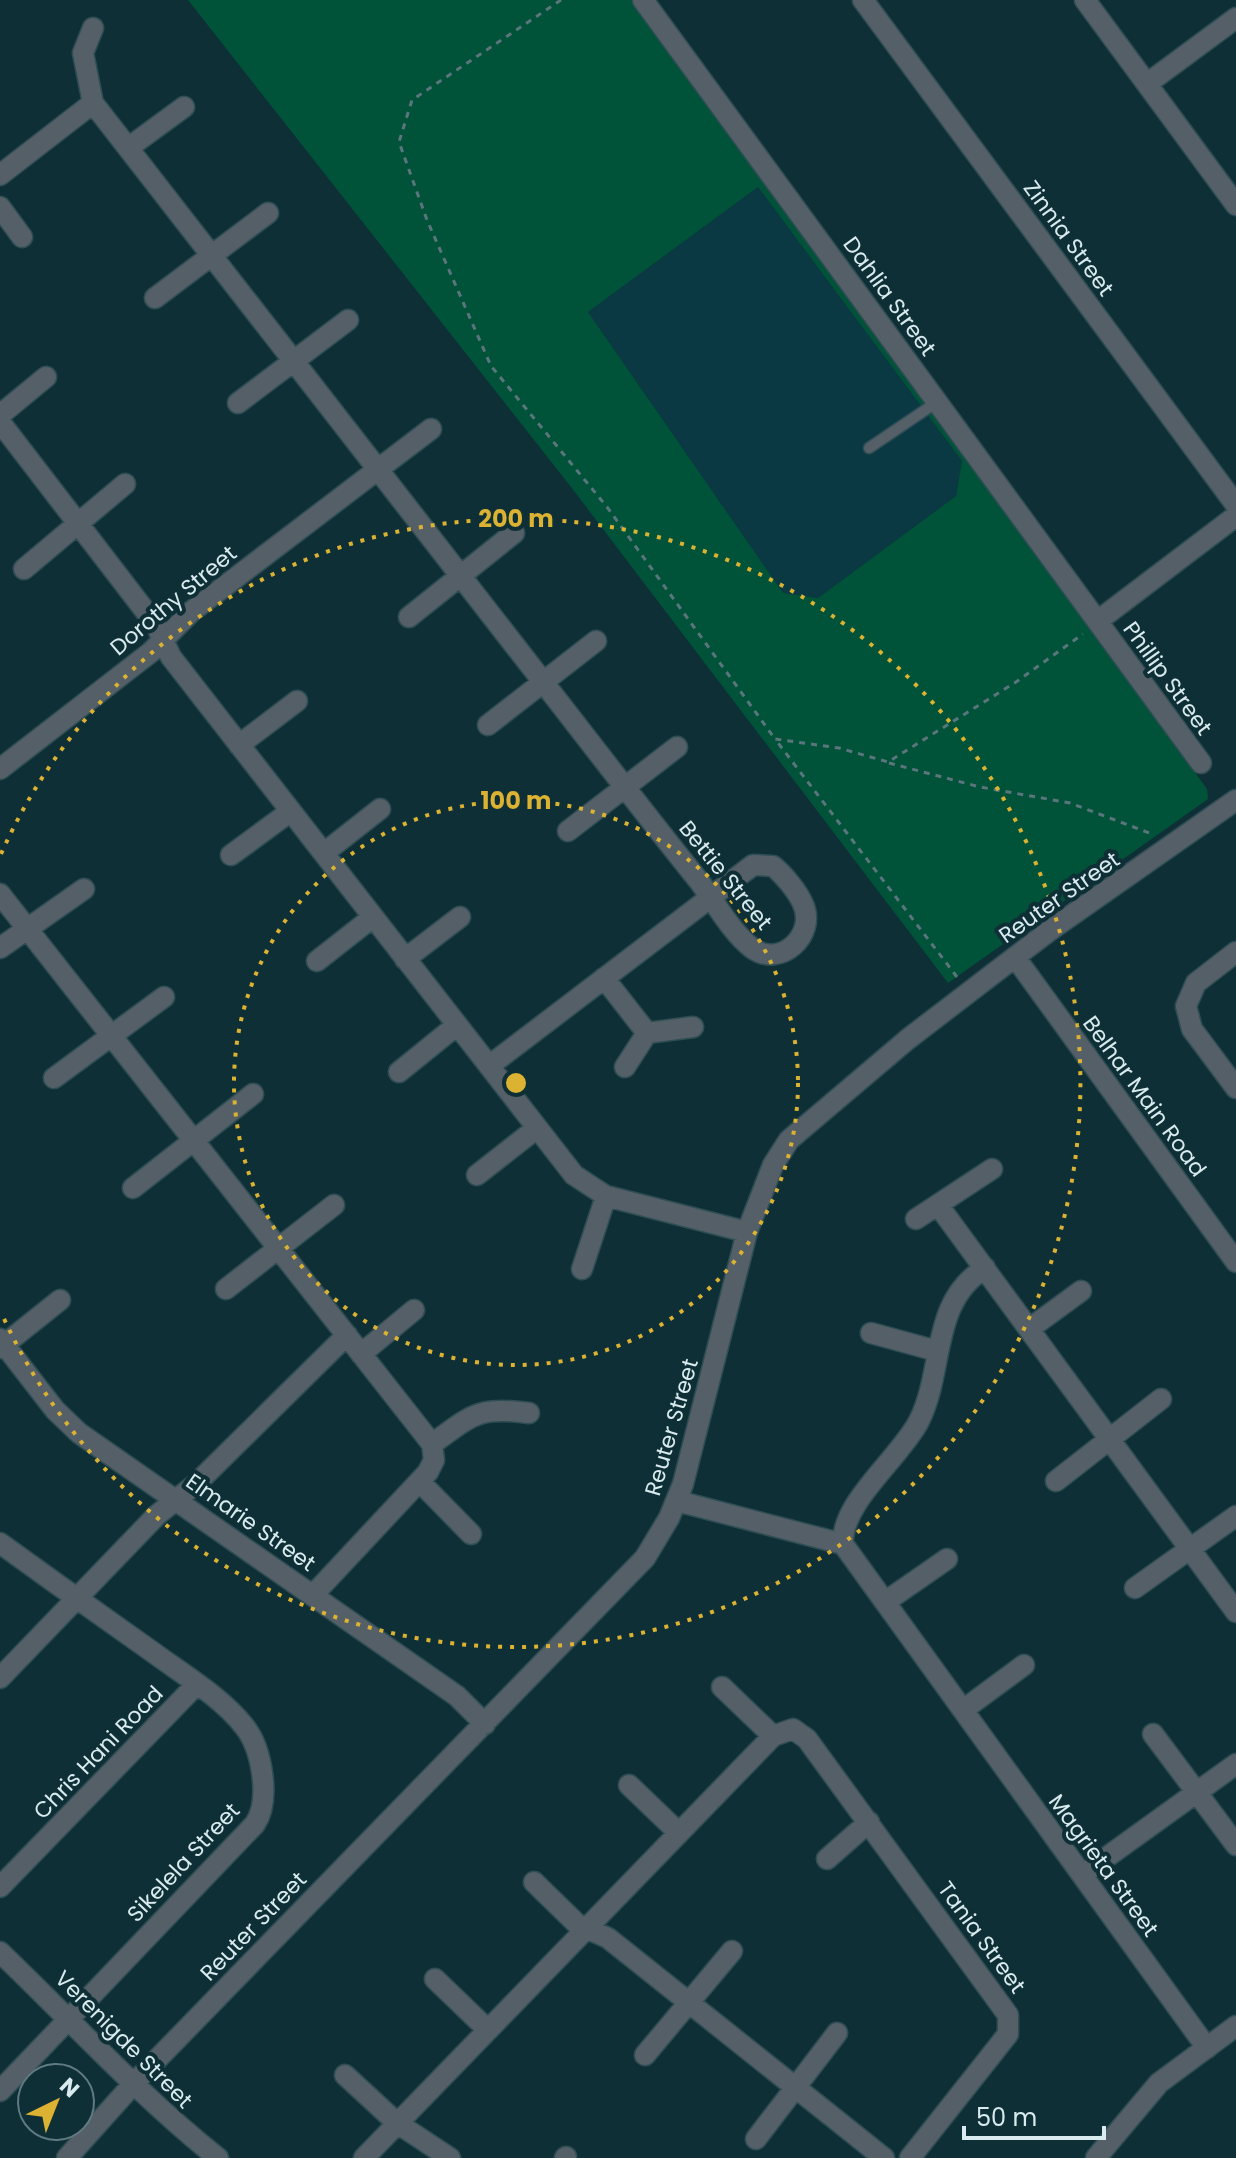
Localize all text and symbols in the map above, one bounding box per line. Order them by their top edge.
street label: Zinnia Street [1016,174,1121,302]
street label: Dahlia Street [836,230,943,362]
text: 200 m [478,502,554,535]
street label: Dorothy Street [103,538,243,663]
street label: Phillip Street [1116,615,1219,741]
text: 100 m [481,784,551,817]
street label: Bettie Street [672,814,779,937]
street label: Reuter Street [993,844,1126,951]
street label: Belhar Main Road [1076,1010,1214,1183]
centre of rings [502,1069,530,1097]
street label: Reuter Street [637,1355,706,1499]
street label: Elmarie Street [180,1466,322,1579]
street label: Chris Hani Road [27,1679,170,1826]
street label: Magrieta Street [1041,1788,1166,1943]
street label: Sikelela Street [120,1796,247,1929]
street label: Reuter Street [193,1865,314,1988]
street label: Tania Street [930,1875,1033,2000]
street label: Verenigde Street [48,1964,199,2115]
north arrow [16,2062,96,2142]
text: N [53,2071,86,2105]
scale bar [964,2090,1104,2140]
text: 50 m [976,2101,1037,2134]

